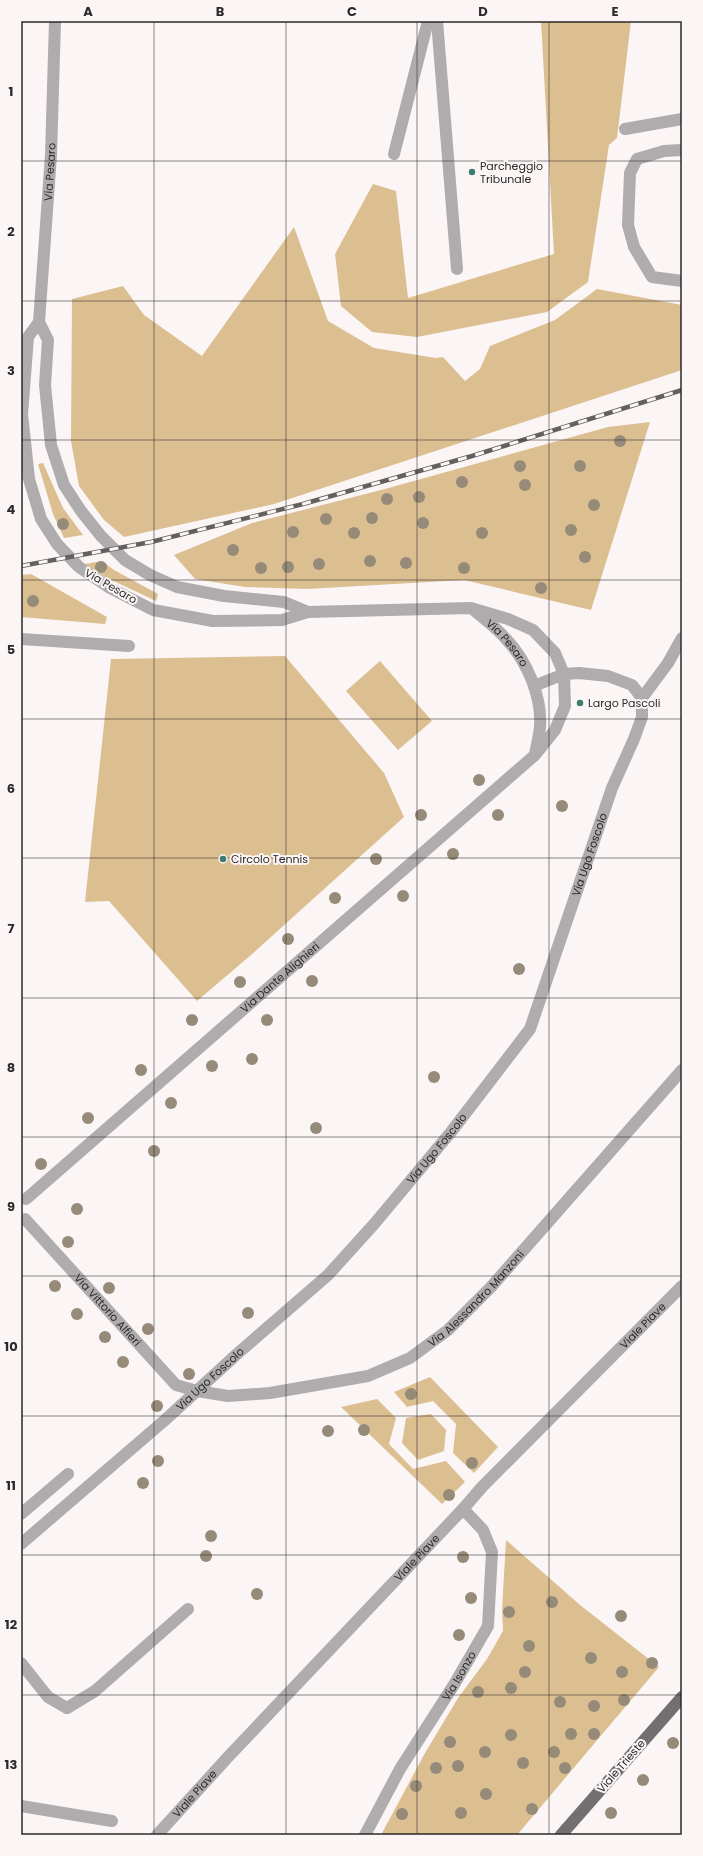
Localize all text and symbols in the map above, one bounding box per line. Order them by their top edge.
text: A [83,2,93,21]
text: B [216,2,225,21]
text: C [347,2,357,21]
text: D [478,2,488,21]
text: E [611,2,619,21]
text: 1 [9,82,13,101]
street label: Via Pesaro [40,143,59,201]
place label: Parcheggio Tribunale [480,158,543,187]
marker: Parcheggio Tribunale [467,167,477,177]
text: 2 [7,222,15,241]
text: 3 [7,361,15,380]
text: 4 [7,500,16,519]
street label: Via Pesaro [82,565,140,607]
street label: Via Pesaro [483,615,532,670]
text: 5 [7,640,15,659]
place label: Largo Pascoli [588,695,661,711]
marker: Largo Pascoli [575,698,585,708]
text: 6 [7,779,15,798]
street label: Via Ugo Foscolo [568,811,611,898]
place label: Circolo Tennis [231,851,308,867]
marker: Circolo Tennis [218,854,228,864]
text: 7 [8,919,15,938]
street label: Via Dante Alighieri [237,938,323,1016]
text: 8 [7,1058,15,1077]
street label: Via Ugo Foscolo [403,1110,471,1187]
text: 9 [7,1197,15,1216]
street label: Via Alessandro Manzoni [424,1247,528,1350]
street label: Via Vittorio Alfieri [71,1270,145,1350]
street label: Viale Piave [616,1299,669,1352]
text: 10 [4,1337,18,1356]
street label: Via Ugo Foscolo [172,1343,247,1414]
text: 11 [6,1476,16,1495]
street label: Viale Piave [391,1530,443,1585]
text: 12 [5,1615,18,1634]
street label: Via Isonzo [438,1648,480,1704]
street label: Viale Trieste [593,1736,649,1796]
text: 13 [5,1755,18,1774]
street label: Viale Piave [169,1766,221,1821]

